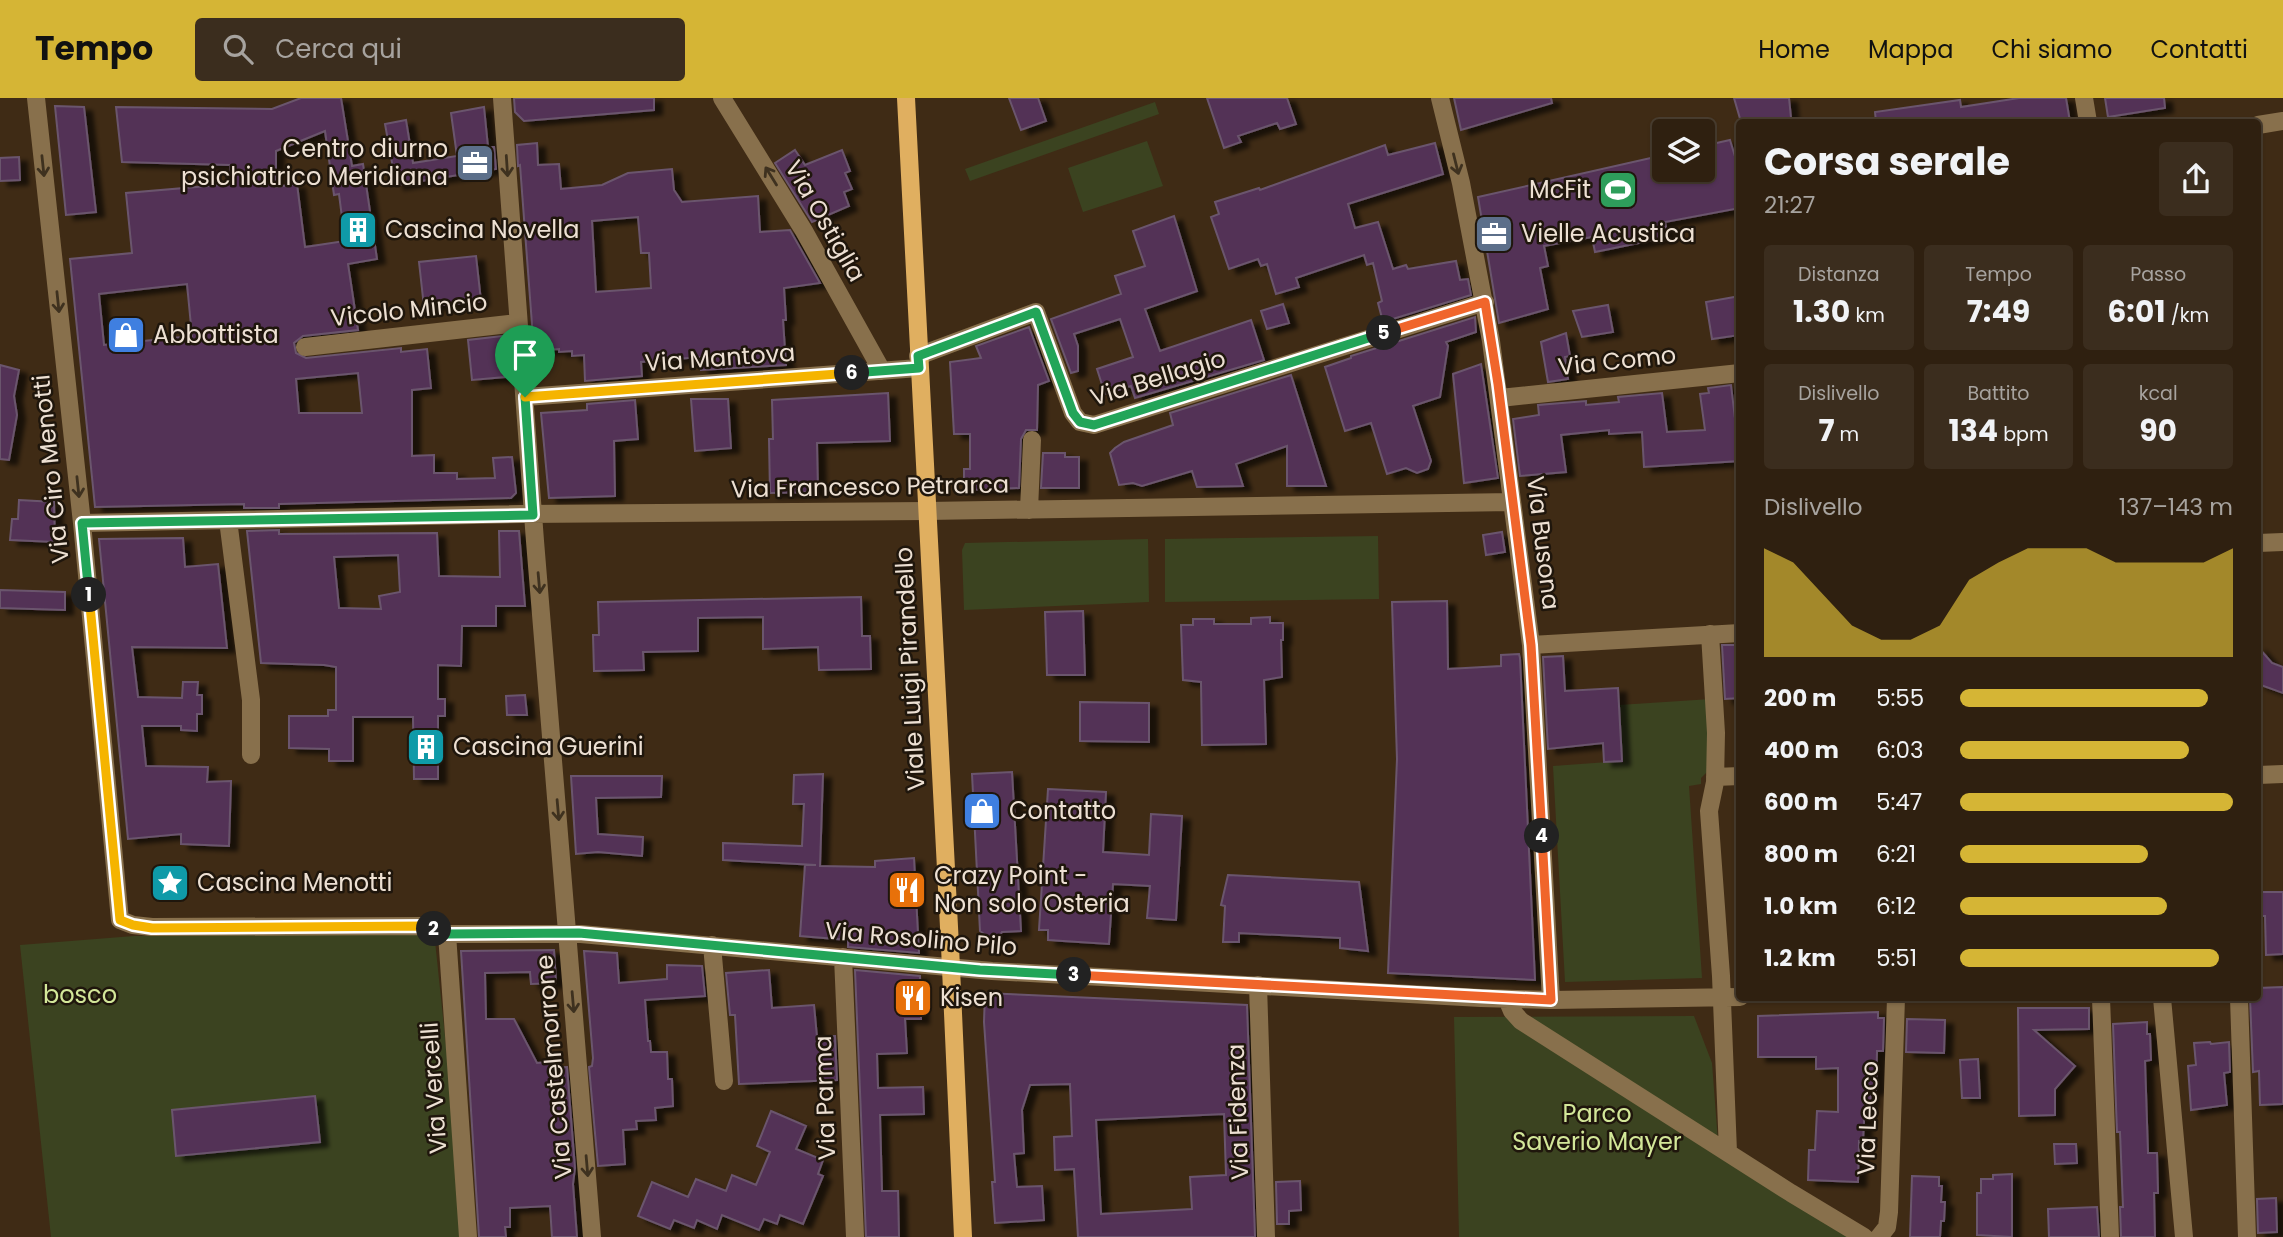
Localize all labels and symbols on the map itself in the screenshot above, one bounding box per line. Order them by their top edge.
place label: Centro diurno psichiatrico Meridiana [181,132,448,193]
office icon: Centro diurno psichiatrico Meridiana [454,142,496,184]
one-way arrow [1450,152,1463,175]
one-way arrow [37,154,50,177]
one-way arrow [501,154,514,177]
street label: Via Ostiglia [777,154,873,287]
one-way arrow [763,167,778,186]
sports icon: McFit [1597,169,1639,211]
place label: McFit [1529,173,1591,206]
building icon: Cascina Novella [337,209,379,251]
place label: Cascina Novella [385,213,579,246]
office icon: Vielle Acustica [1473,213,1515,255]
place label: Vielle Acustica [1521,217,1695,250]
street label: Vicolo Mincio [329,285,489,334]
one-way arrow [51,290,64,313]
shop icon: Abbattista [105,314,147,356]
pin: 5 [1366,316,1402,350]
place label: Abbattista [153,318,279,351]
pin [495,325,555,397]
street label: Via Mantova [644,336,796,379]
street label: Via Como [1556,338,1678,383]
street label: Via Bellagio [1086,341,1230,414]
pin: 6 [834,356,870,390]
street label: Via Ciro Menotti [24,373,77,565]
street label: Via Francesco Petrarca [731,468,1009,505]
street label: Via Busona [1519,474,1568,612]
one-way arrow [71,475,84,498]
street label: Viale Luigi Pirandello [887,546,932,792]
one-way arrow [533,571,546,594]
pin: 1 [72,578,106,612]
building icon: Cascina Guerini [405,726,447,768]
place label: Cascina Guerini [453,730,644,763]
shop icon: Contatto [961,790,1003,832]
place label: Contatto [1009,794,1116,827]
one-way arrow [552,798,565,821]
pin: 4 [1524,818,1560,854]
place label: Crazy Point - Non solo Osteria [934,859,1130,920]
place icon: Cascina Menotti [149,862,191,904]
place label: Cascina Menotti [197,866,392,899]
restaurant icon: Crazy Point - Non solo Osteria [886,869,928,911]
pin: 2 [416,912,452,946]
street label: Via Rosolino Pilo [824,914,1018,963]
street label: Via Castelmorrone [527,953,580,1181]
pin: 3 [1056,958,1092,992]
restaurant icon: Kisen [892,977,934,1019]
park label: bosco [43,978,117,1011]
place label: Kisen [940,981,1003,1014]
one-way arrow [567,990,580,1012]
street label: Via Vercelli [412,1021,455,1155]
street label: Via Parma [806,1035,843,1161]
street label: Via Fidenza [1219,1043,1256,1181]
street label: Via Lecco [1849,1060,1886,1176]
park label: Parco Saverio Mayer [1512,1097,1682,1158]
one-way arrow [581,1154,594,1177]

